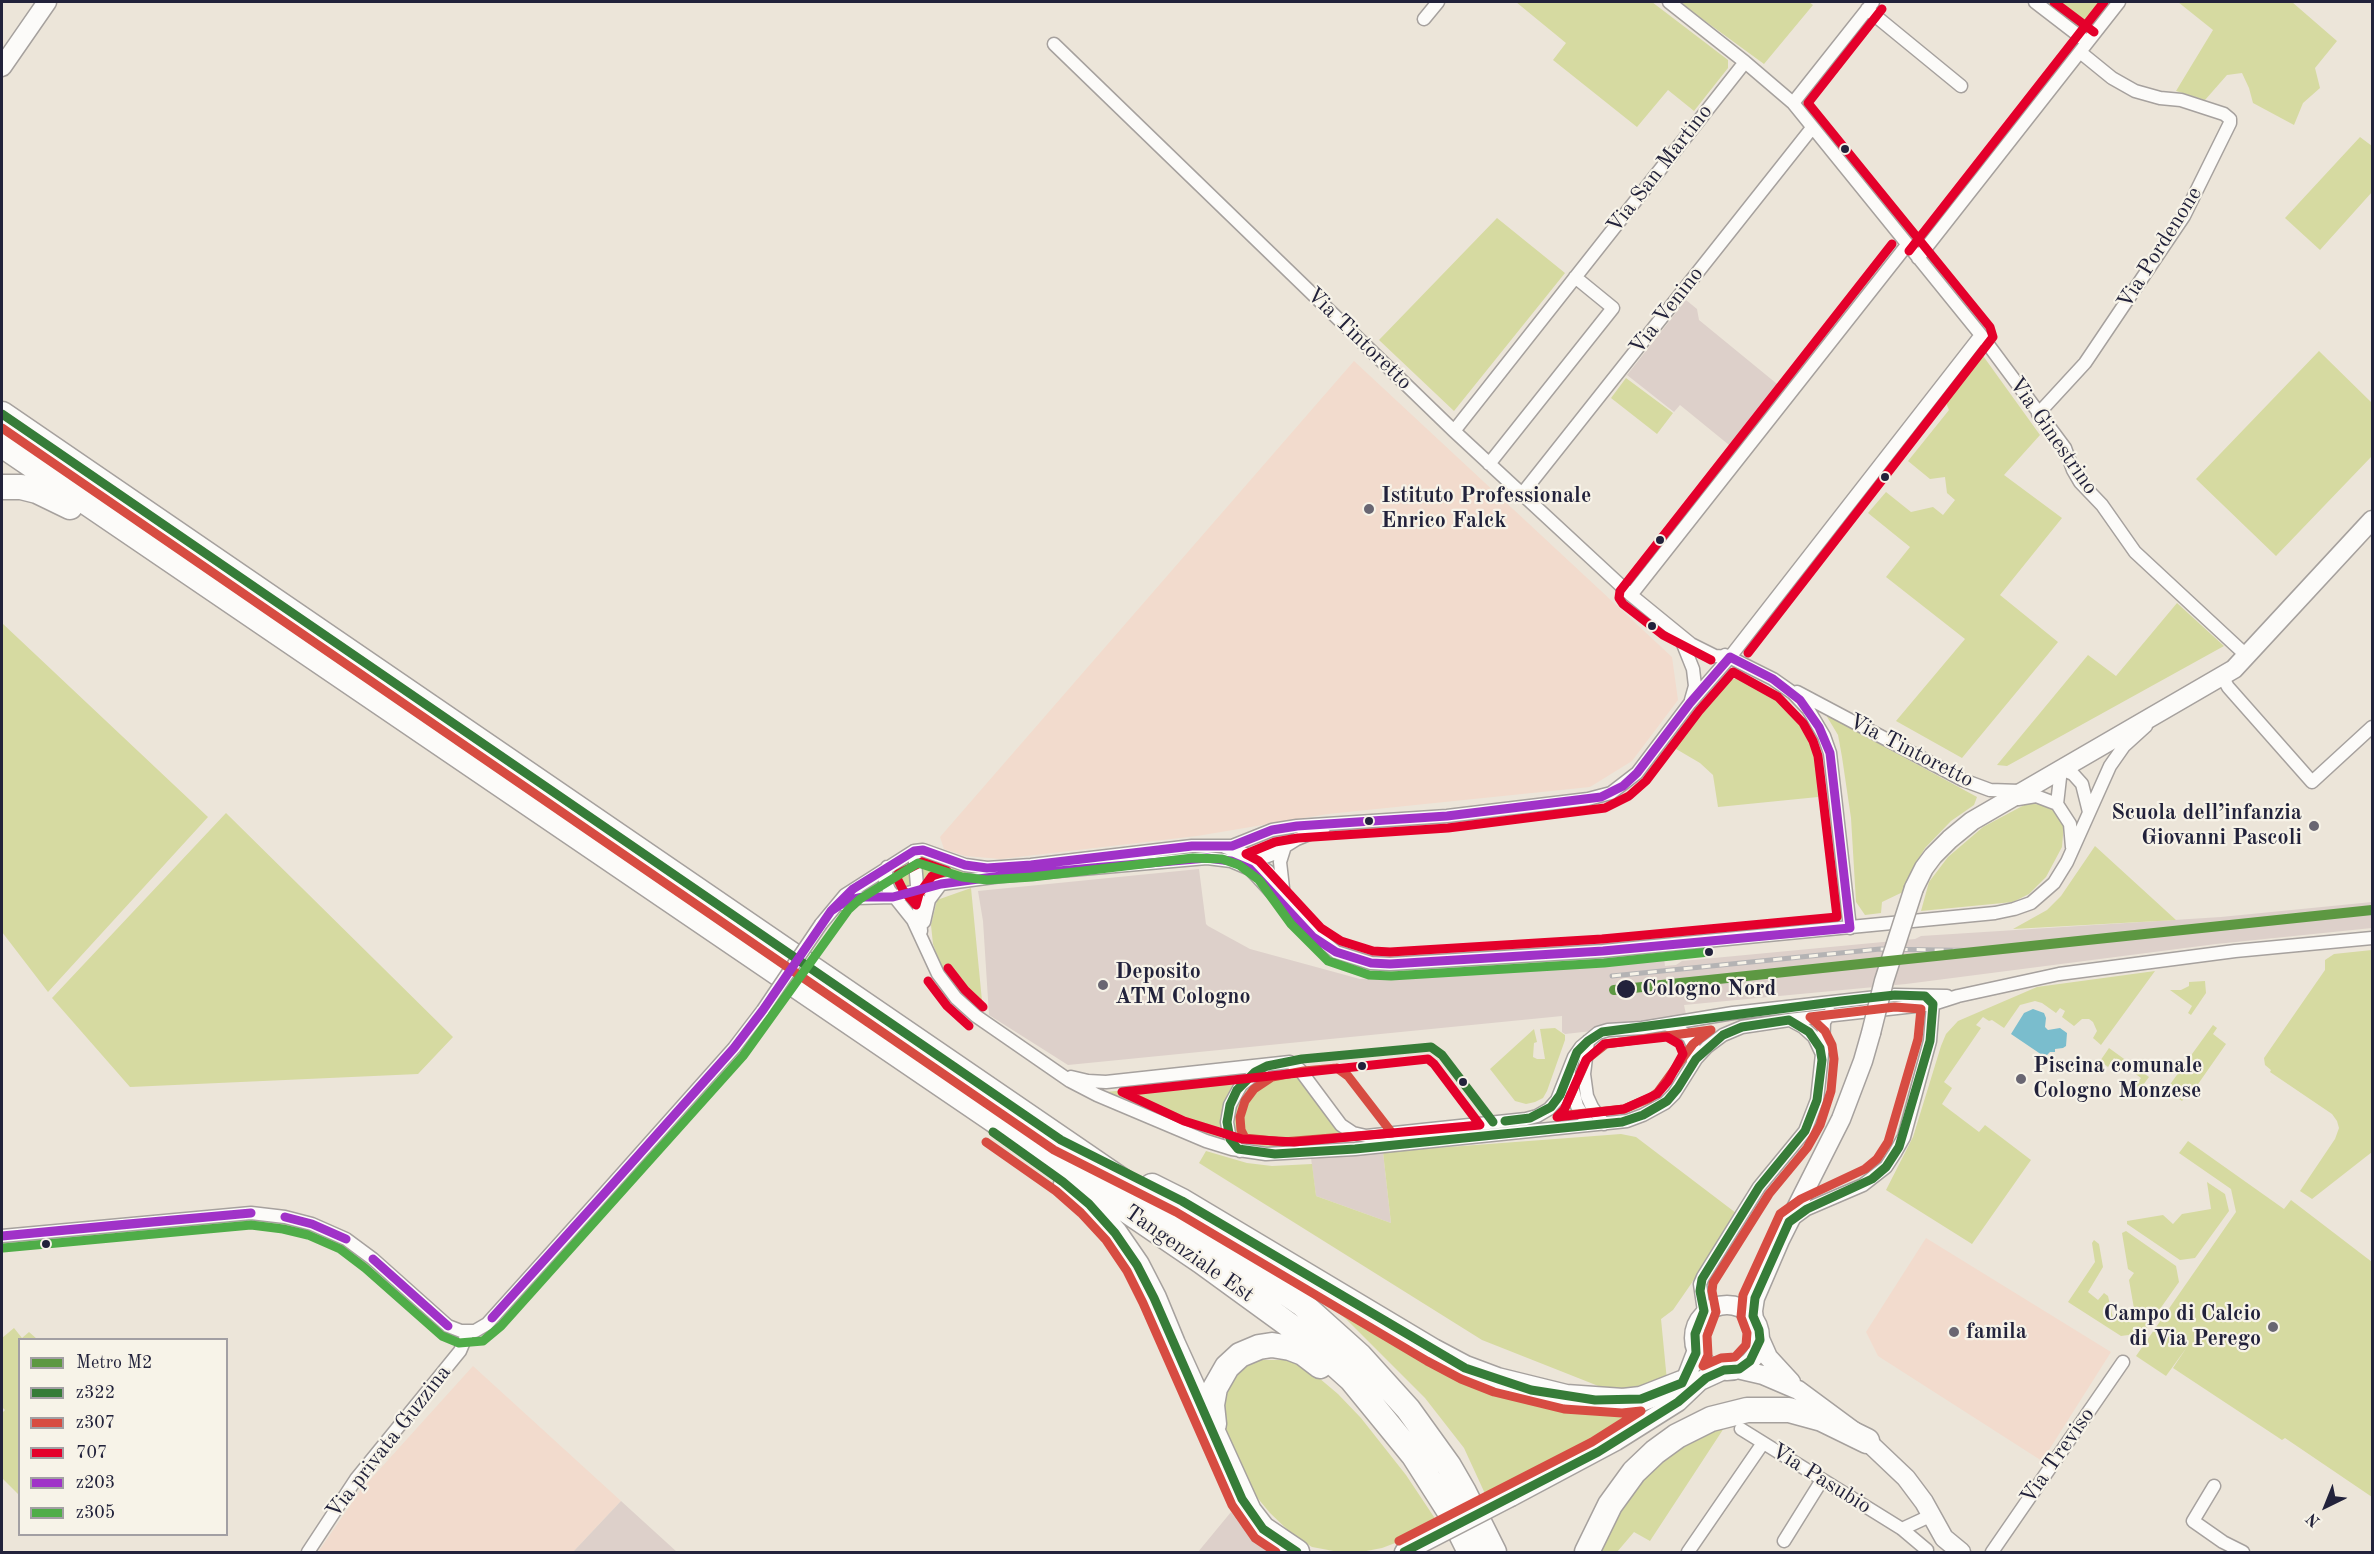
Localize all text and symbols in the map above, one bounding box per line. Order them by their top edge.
street label: Via San Martino [1601,99,1719,239]
unlabelled marker [1839,143,1851,155]
street label: Via Pordenone [2112,182,2208,314]
street label: Via Venino [1624,262,1710,360]
street label: Via Tintoretto [1301,282,1417,396]
street label: Via Ginestrino [2003,372,2103,500]
unlabelled marker [1879,471,1891,483]
place label: Istituto Professionale Enrico Falck [1381,483,1591,534]
marker: Istituto Professionale Enrico Falck [1362,502,1376,516]
unlabelled marker [1654,534,1666,546]
unlabelled marker [1646,620,1658,632]
street label: Via Tintoretto [1844,708,1978,794]
place label: Scuola dell’infanzia Giovanni Pascoli [2111,800,2302,852]
unlabelled marker [1363,815,1375,827]
marker: Scuola dell’infanzia Giovanni Pascoli [2307,819,2321,833]
unlabelled marker [1703,946,1715,958]
place label: Deposito ATM Cologno [1115,959,1250,1010]
place label: Cologno Nord [1642,976,1776,1002]
marker: Deposito ATM Cologno [1096,978,1110,992]
marker: Cologno Nord [1615,978,1637,1000]
place label: Piscina comunale Cologno Monzese [2033,1053,2202,1104]
unlabelled marker [1356,1060,1368,1072]
marker: Piscina comunale Cologno Monzese [2014,1072,2028,1086]
unlabelled marker [1457,1076,1469,1088]
street label: Tangenziale Est [1119,1200,1259,1308]
unlabelled marker [40,1238,52,1250]
place label: Campo di Calcio di Via Perego [2104,1301,2261,1352]
place label: famila [1966,1319,2027,1345]
marker: Campo di Calcio di Via Perego [2266,1320,2280,1334]
marker: famila [1947,1325,1961,1339]
legend [18,1338,228,1536]
text: Metro M2 [76,1354,153,1372]
street label: Via privata Guzzina [321,1360,457,1524]
text: z322 [76,1384,115,1402]
street label: Via Treviso [2015,1403,2101,1509]
text: z307 [76,1414,115,1432]
street label: Via Pasubio [1766,1438,1876,1520]
text: 707 [76,1444,107,1462]
text: z203 [76,1474,115,1492]
north arrow [2296,1476,2356,1536]
text: z305 [76,1504,115,1522]
text: N [2304,1509,2324,1529]

